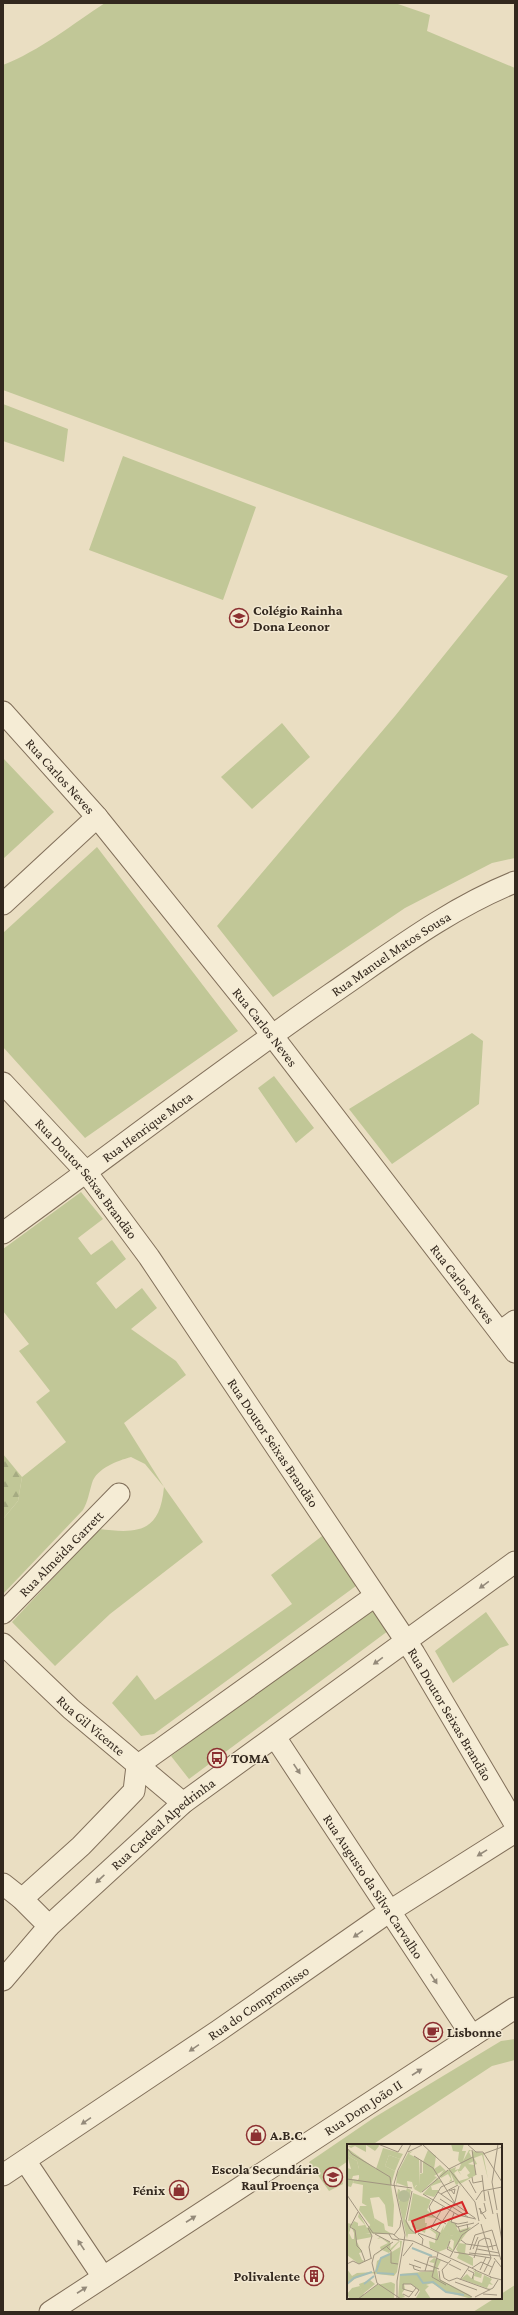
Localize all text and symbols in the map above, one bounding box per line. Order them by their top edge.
place label: Colégio Rainha Dona Leonor [253,602,343,634]
school or university icon: Colégio Rainha Dona Leonor [228,607,250,629]
street label: Rua Carlos Neves [22,735,98,817]
street label: Rua Manuel Matos Sousa [328,908,454,999]
street label: Rua Carlos Neves [229,984,301,1070]
street label: Rua Henrique Mota [99,1088,196,1165]
street label: Rua Doutor Seixas Brandão [32,1115,141,1242]
street label: Rua Carlos Neves [427,1241,498,1327]
street label: Rua Doutor Seixas Brandão [224,1375,322,1510]
street label: Rua Almeida Garrett [15,1507,107,1600]
one-way arrow [478,1581,489,1589]
street label: Rua Doutor Seixas Brandão [405,1645,496,1784]
one-way arrow [373,1657,384,1665]
street label: Rua Gil Vicente [54,1692,128,1759]
bus stop icon: TOMA [206,1747,228,1769]
place label: TOMA [231,1750,270,1766]
one-way arrow [293,1764,301,1774]
street label: Rua Cardeal Alpedrinha [108,1774,218,1873]
street label: Rua Augusto da Silva Carvalho [320,1811,427,1962]
one-way arrow [477,1849,487,1857]
one-way arrow [95,1875,105,1884]
one-way arrow [353,1930,363,1938]
street label: Rua do Compromisso [205,1962,312,2043]
one-way arrow [430,1974,438,1984]
cafe icon: Lisbonne [422,2021,444,2043]
place label: Lisbonne [447,2024,502,2040]
one-way arrow [188,2044,199,2052]
one-way arrow [411,2068,423,2075]
street label: Rua Dom João II [321,2076,405,2139]
one-way arrow [81,2117,91,2125]
shop icon: A.B.C. [245,2124,267,2146]
place label: A.B.C. [269,2127,307,2143]
inset map [347,2144,502,2299]
place label: Escola Secundária Raul Proença [212,2161,319,2193]
school or university icon: Escola Secundária Raul Proença [322,2166,344,2188]
shop icon: Fénix [168,2179,190,2201]
place label: Fénix [132,2182,166,2198]
one-way arrow [186,2215,196,2223]
one-way arrow [77,2239,85,2250]
building icon: Polivalente [303,2265,325,2287]
place label: Polivalente [234,2268,300,2284]
one-way arrow [77,2286,87,2294]

